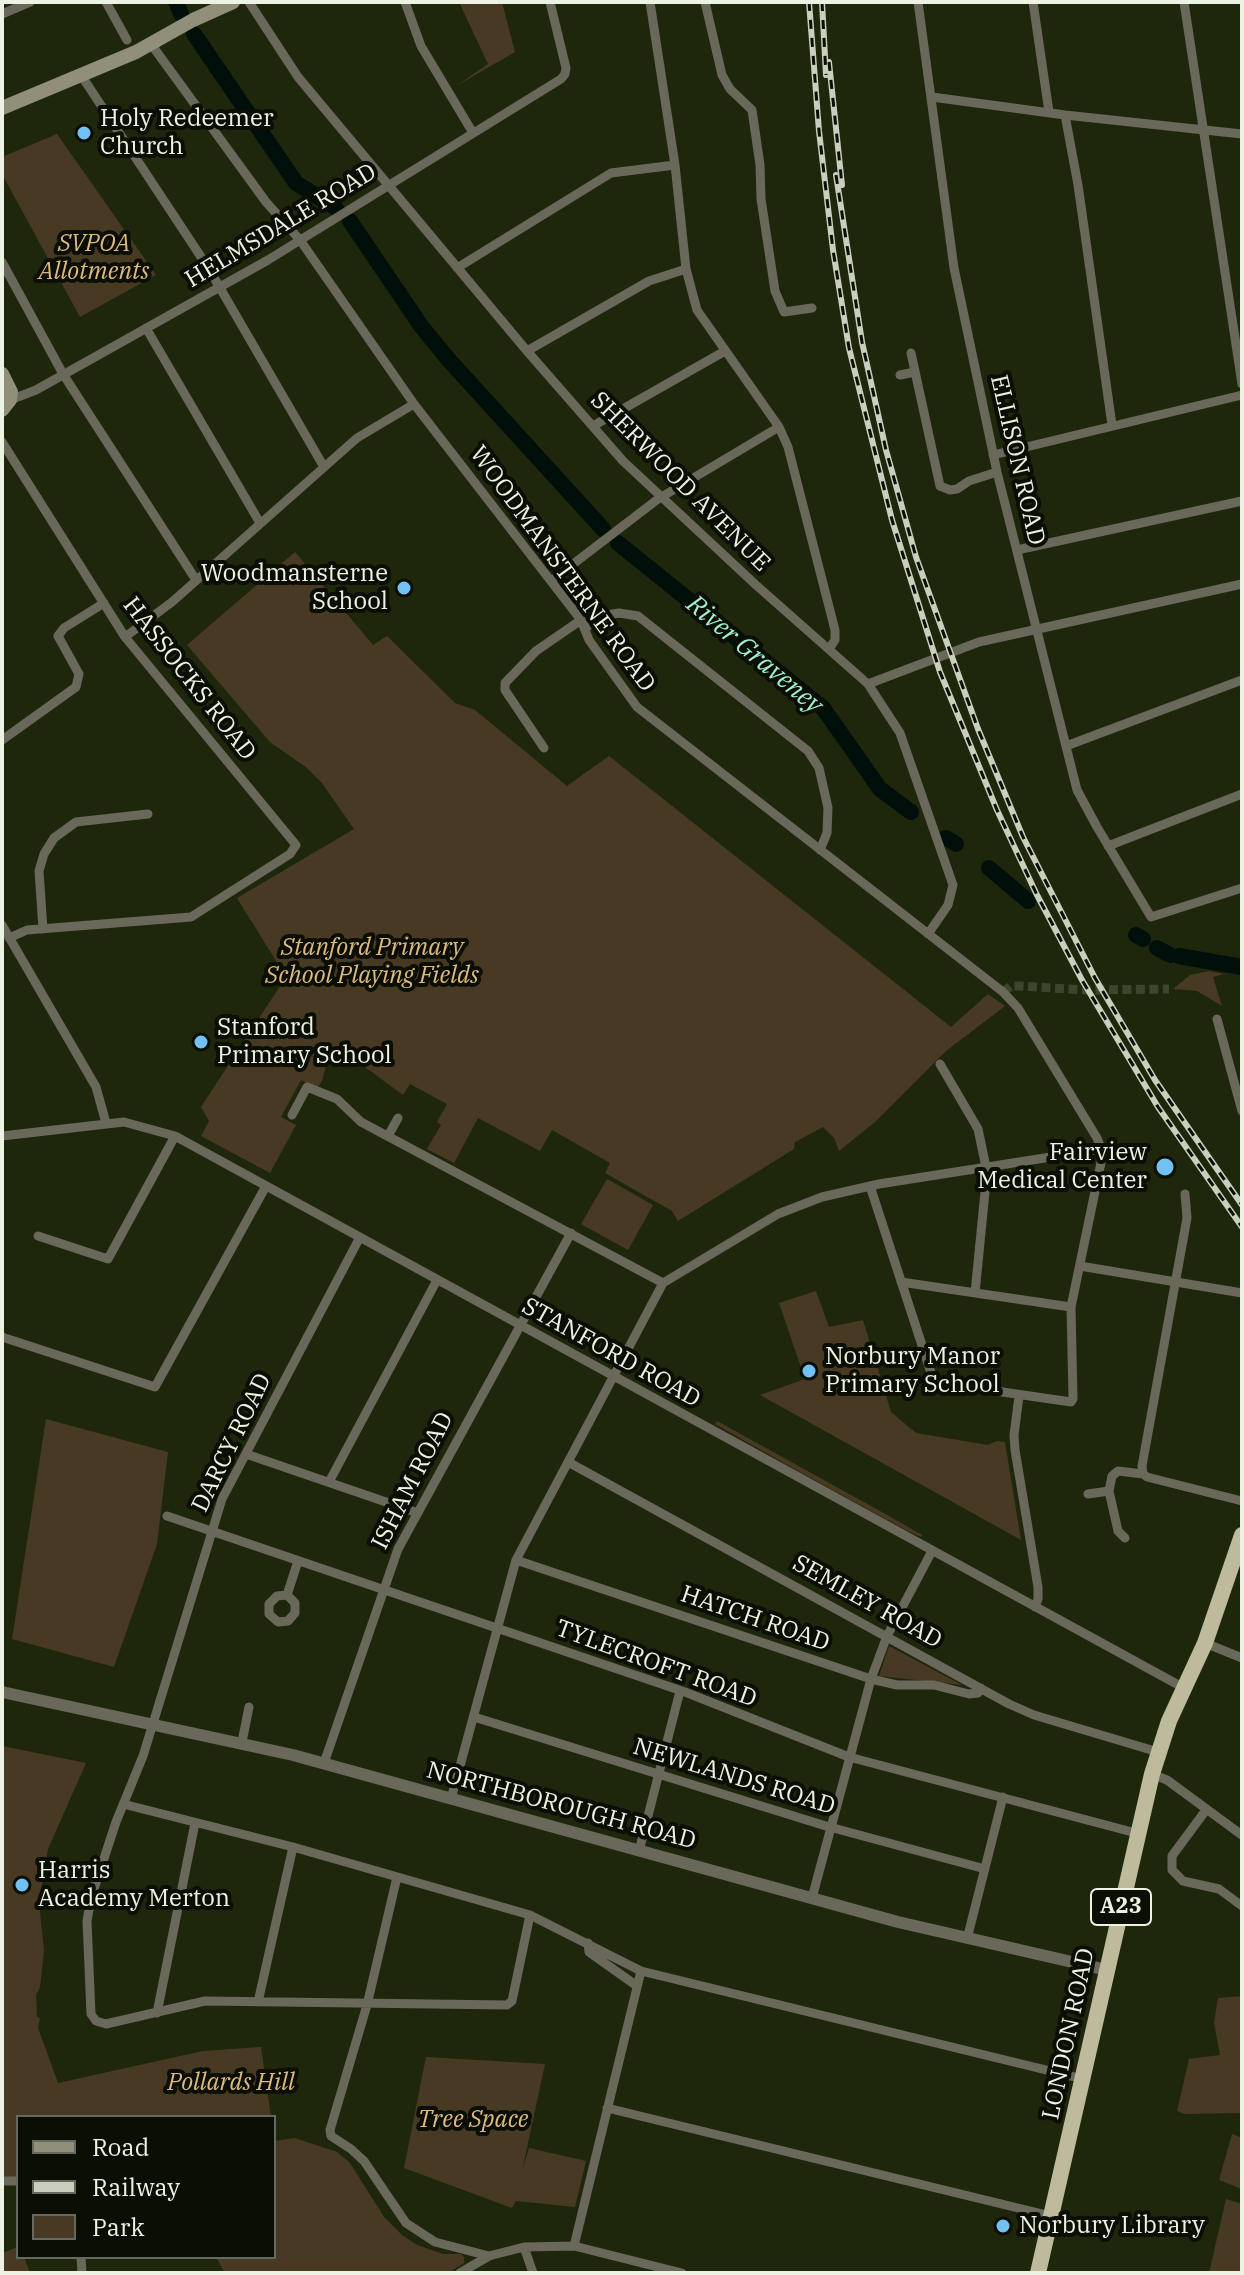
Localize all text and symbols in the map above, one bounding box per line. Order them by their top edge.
place label: Holy Redeemer Church [100,105,274,161]
marker: Holy Redeemer Church [75,124,93,142]
street label: HELMSDALE ROAD [180,158,382,294]
park label: SVPOA Allotments [39,230,149,286]
street label: ELLISON ROAD [983,372,1051,548]
street label: SHERWOOD AVENUE [584,386,776,578]
street label: WOODMANSTERNE ROAD [463,440,661,698]
place label: Woodmansterne School [201,560,388,616]
marker: Woodmansterne School [395,579,413,597]
water label: River Graveney [680,589,828,721]
street label: HASSOCKS ROAD [116,592,262,766]
park label: Stanford Primary School Playing Fields [265,934,479,990]
place label: Stanford Primary School [217,1014,392,1070]
marker: Stanford Primary School [192,1033,210,1051]
place label: Fairview Medical Center [977,1139,1147,1195]
marker: Fairview Medical Center [1154,1156,1176,1178]
street label: STANFORD ROAD [517,1292,705,1414]
place label: Norbury Manor Primary School [825,1343,1000,1399]
marker: Norbury Manor Primary School [800,1362,818,1380]
street label: DARCY ROAD [186,1369,278,1517]
street label: ISHAM ROAD [366,1408,460,1554]
street label: SEMLEY ROAD [787,1549,947,1655]
street label: HATCH ROAD [677,1580,833,1658]
street label: TYLECROFT ROAD [552,1614,760,1714]
street label: NEWLANDS ROAD [630,1733,838,1821]
street label: NORTHBOROUGH ROAD [423,1756,699,1856]
place label: Harris Academy Merton [38,1857,230,1913]
marker: Harris Academy Merton [13,1876,31,1894]
road number: A23 [1091,1889,1151,1925]
street label: LONDON ROAD [1037,1946,1101,2122]
park label: Pollards Hill [167,2069,295,2097]
park label: Tree Space [418,2106,528,2134]
legend [16,2115,276,2259]
text: Road [92,2131,149,2163]
text: Railway [92,2171,180,2203]
text: Park [92,2211,144,2243]
place label: Norbury Library [1019,2212,1205,2240]
marker: Norbury Library [994,2217,1012,2235]

